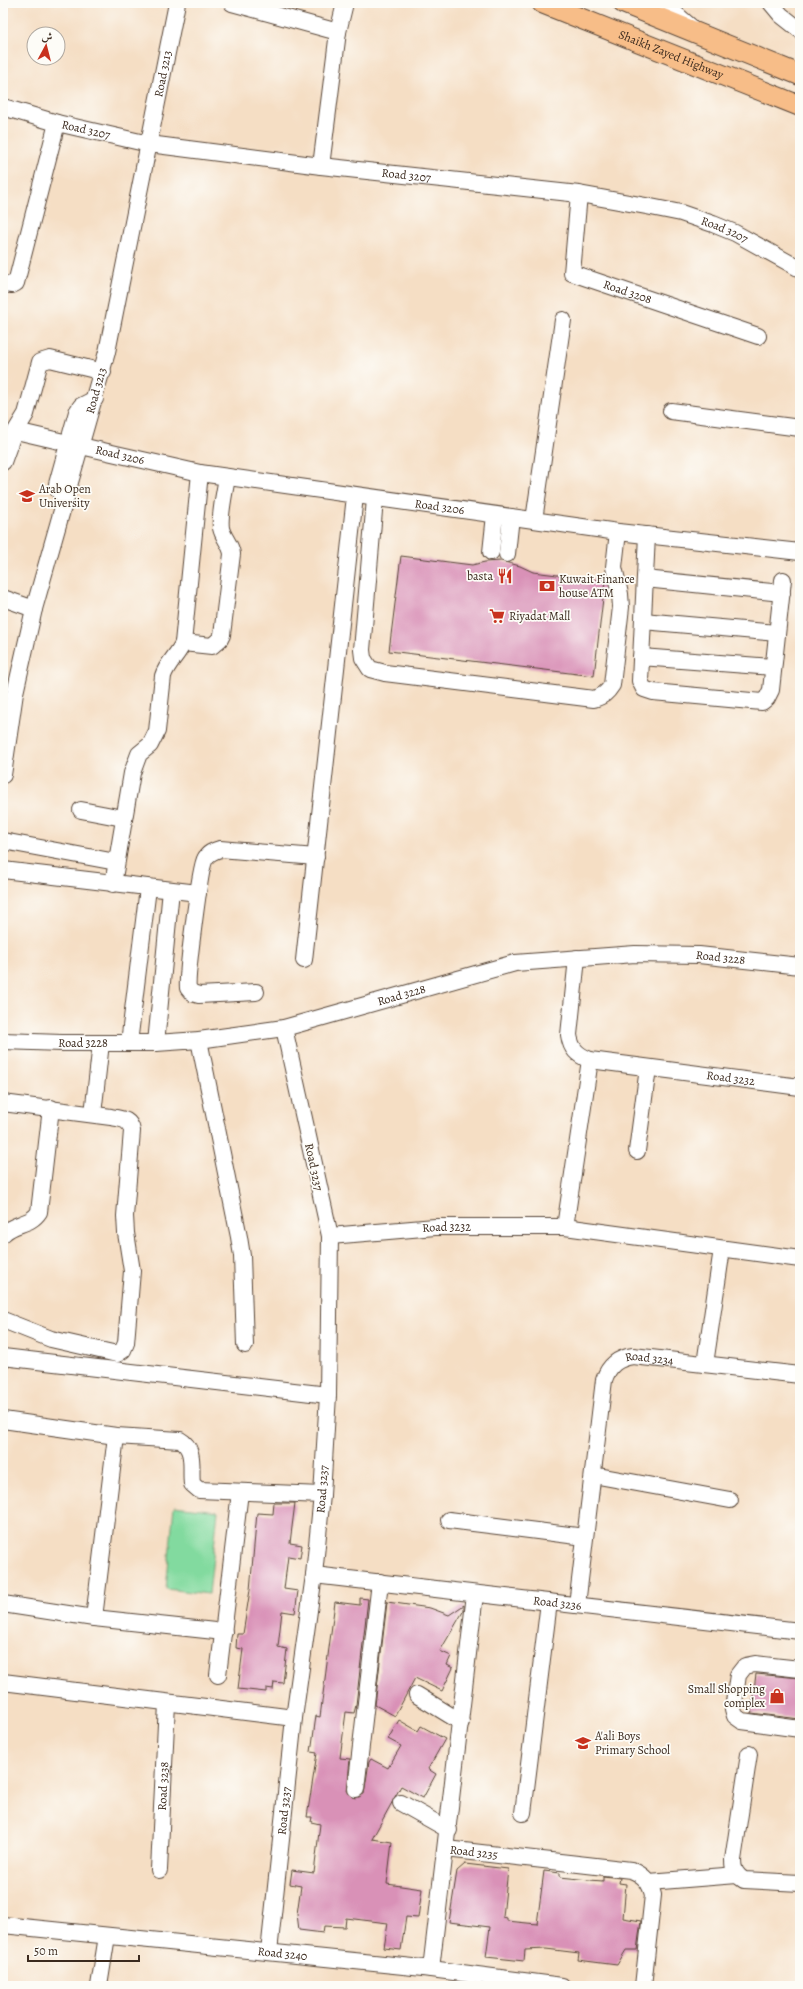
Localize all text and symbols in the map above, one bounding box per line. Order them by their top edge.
north arrow [26,26,66,66]
street label: Shaikh Zayed Highway [616,26,726,83]
text: ش [41,28,54,45]
street label: Road 3213 [150,49,175,98]
street label: Road 3207 [60,116,113,143]
street label: Road 3207 [381,165,433,186]
street label: Road 3207 [699,213,752,247]
street label: Road 3208 [601,276,654,308]
street label: Road 3213 [82,366,110,416]
street label: Road 3206 [94,442,147,468]
place label: Arab Open University [38,481,91,511]
school or university icon: Arab Open University [18,487,36,505]
street label: Road 3206 [414,495,466,518]
restaurant icon: basta [496,567,514,585]
place label: basta [467,568,493,584]
place label: Kuwait Finance house ATM [559,571,635,601]
bank icon: Kuwait Finance house ATM [538,577,556,595]
supermarket icon: Riyadat Mall [488,607,506,625]
place label: Riyadat Mall [509,608,570,624]
street label: Road 3228 [695,947,746,968]
street label: Road 3228 [375,980,428,1009]
street label: Road 3228 [58,1035,108,1051]
street label: Road 3232 [706,1067,756,1089]
street label: Road 3237 [301,1142,327,1193]
street label: Road 3232 [422,1219,471,1236]
street label: Road 3234 [623,1348,675,1369]
street label: Road 3237 [312,1464,332,1514]
street label: Road 3236 [532,1592,583,1614]
place label: Small Shopping complex [688,1681,765,1711]
shop icon: Small Shopping complex [768,1687,786,1705]
place label: A'ali Boys Primary School [594,1728,670,1758]
school or university icon: A'ali Boys Primary School [574,1734,592,1752]
street label: Road 3238 [154,1761,172,1811]
street label: Road 3237 [274,1785,295,1836]
street label: Road 3235 [449,1841,499,1863]
scale bar [28,1937,139,1963]
text: 50 m [34,1943,58,1959]
street label: Road 3240 [257,1943,308,1964]

